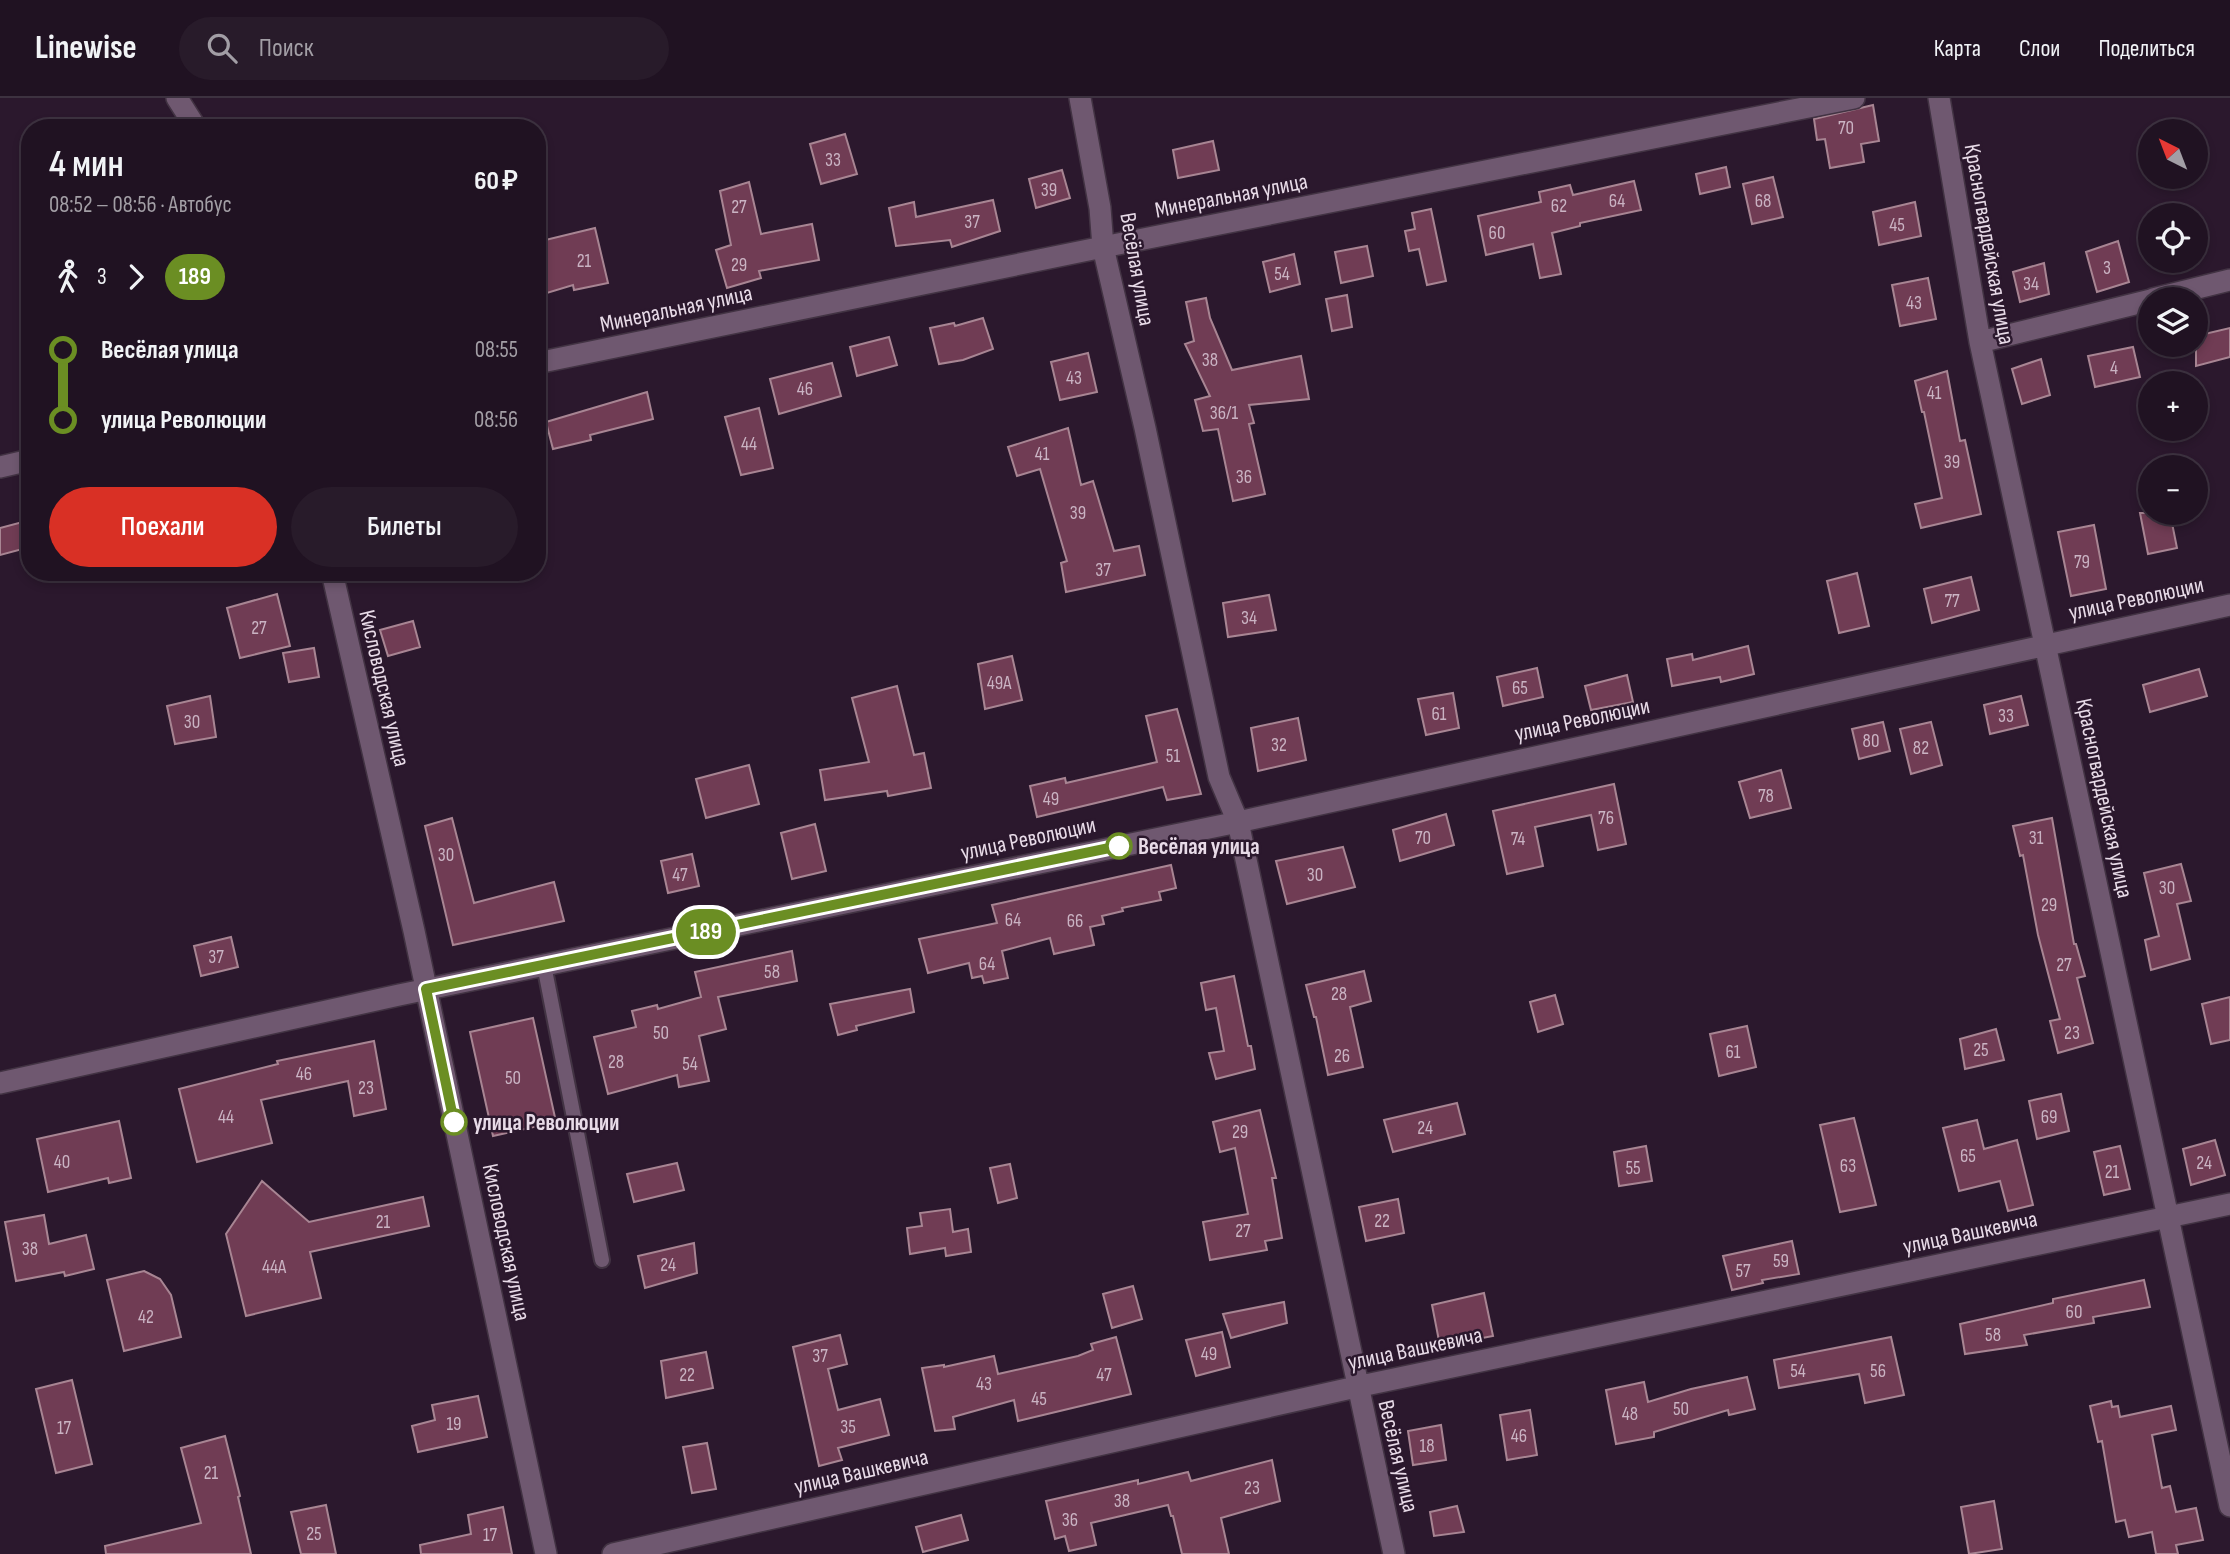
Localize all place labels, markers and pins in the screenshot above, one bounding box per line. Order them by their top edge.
marker: Весёлая улица [1106,833,1132,859]
place label: Весёлая улица [1138,833,1260,861]
marker: улица Революции [441,1109,467,1135]
place label: улица Революции [473,1109,619,1137]

